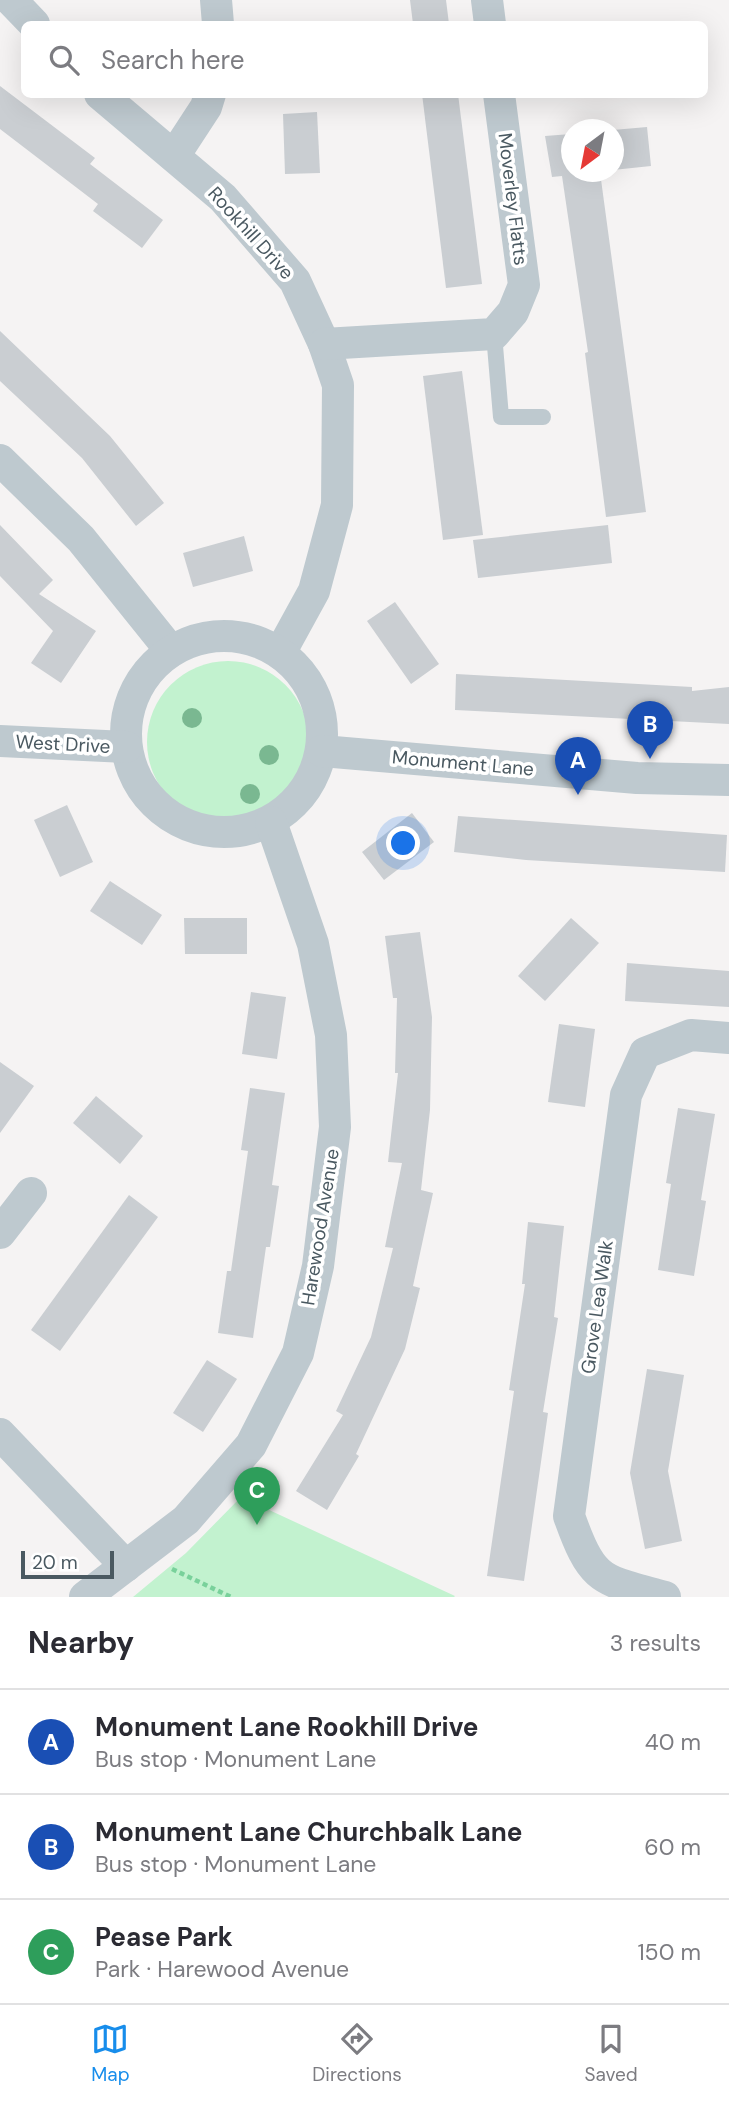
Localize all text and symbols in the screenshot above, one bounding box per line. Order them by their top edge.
search box [21,21,708,98]
icon: search [45,41,83,79]
text: Search here [101,43,244,77]
north arrow [561,119,624,182]
street label: Moverley Flatts [492,131,534,267]
street label: Rookhill Drive [203,181,299,285]
pin: B [627,701,673,759]
street label: West Drive [15,729,111,759]
pin: A [555,737,601,795]
street label: Monument Lane [391,744,535,782]
your location [386,826,420,860]
street label: Harewood Avenue [295,1147,345,1307]
street label: Grove Lea Walk [575,1238,619,1375]
pin: C [234,1467,280,1525]
scale bar [21,1548,114,1580]
text: 20 m [32,1550,78,1575]
text: Nearby [28,1623,134,1662]
text: 3 results [610,1628,701,1658]
text: Monument Lane Rookhill Drive [95,1710,478,1744]
text: A [43,1727,59,1757]
text: 40 m [645,1727,701,1757]
text: Bus stop · Monument Lane [95,1744,376,1774]
text: Monument Lane Churchbalk Lane [95,1815,522,1849]
text: B [44,1832,58,1862]
text: 60 m [644,1832,701,1862]
text: Bus stop · Monument Lane [95,1849,376,1879]
text: Pease Park [95,1920,233,1954]
text: C [43,1937,59,1967]
text: 150 m [637,1937,701,1967]
text: Park · Harewood Avenue [95,1954,349,1984]
tab: Map [91,2020,130,2087]
tab: Directions [312,2020,402,2087]
tab: Saved [584,2020,638,2087]

